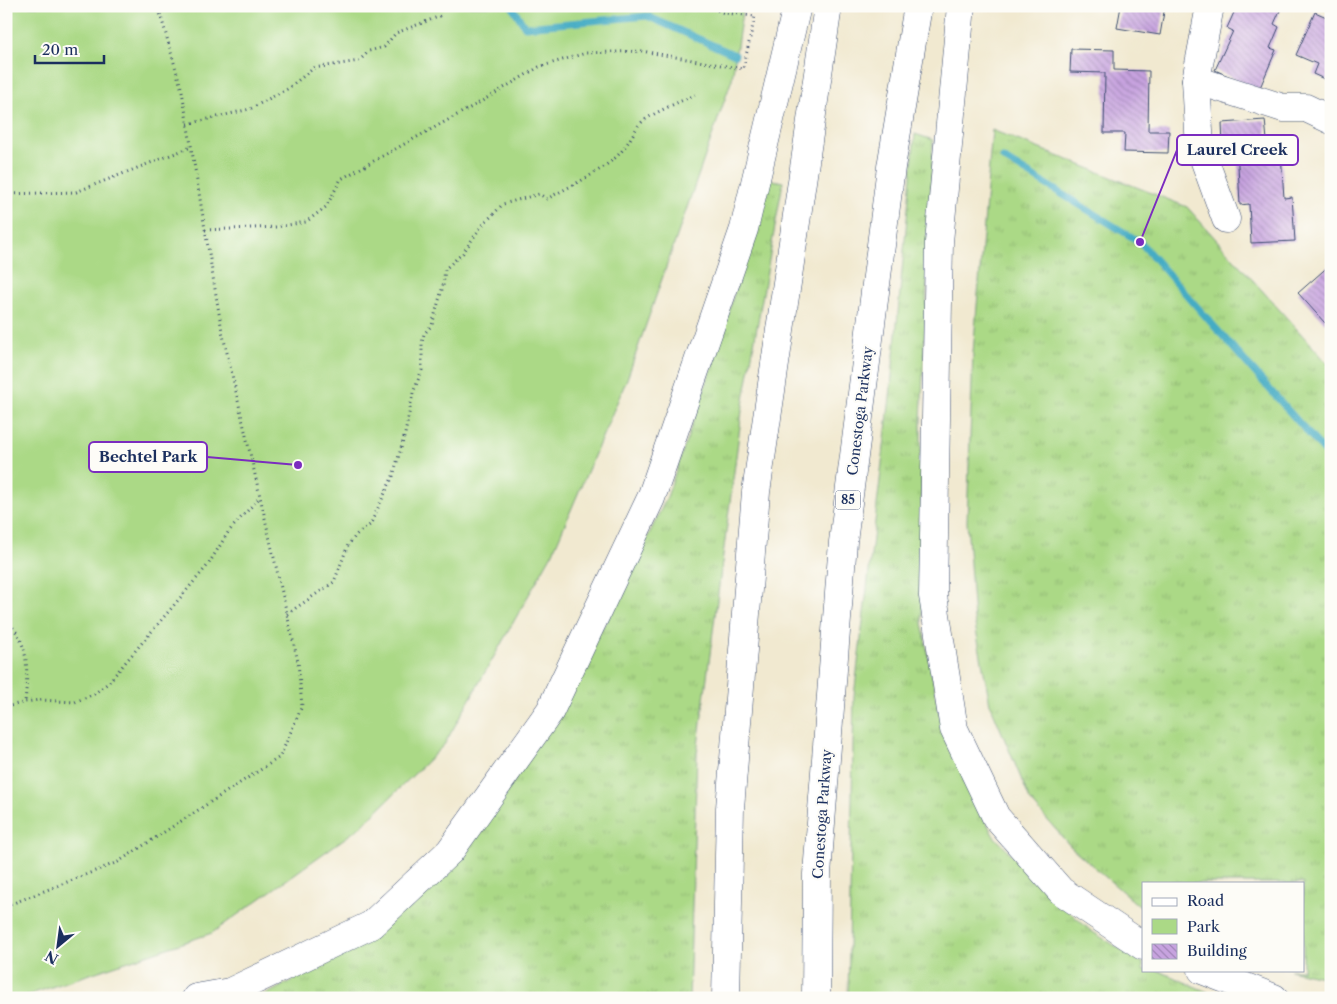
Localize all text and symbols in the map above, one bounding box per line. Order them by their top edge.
scale bar [35,32,104,64]
text: 20 m [42,40,78,59]
callout: Laurel Creek [1177,135,1298,165]
text: Laurel Creek [1186,140,1289,159]
street label: Conestoga Parkway [843,345,877,477]
callout: Bechtel Park [89,442,207,472]
text: Bechtel Park [99,447,198,466]
road number: 85 [836,490,860,510]
street label: Conestoga Parkway [808,748,836,879]
legend [1142,882,1304,972]
text: Road [1187,891,1224,910]
text: Park [1187,917,1221,936]
north arrow [32,922,82,972]
text: Building [1187,941,1247,960]
text: N [42,947,61,968]

